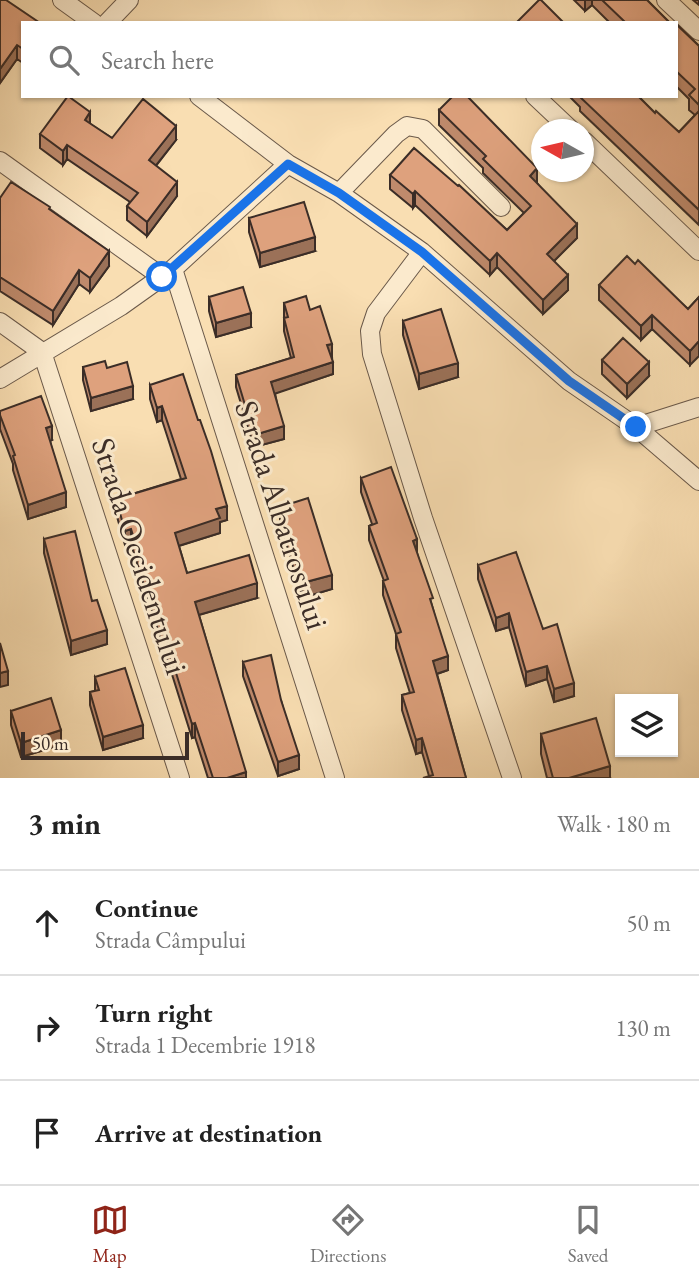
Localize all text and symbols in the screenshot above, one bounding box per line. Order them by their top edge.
search box [21,21,678,98]
icon: search [45,41,83,79]
text: Search here [101,43,214,77]
north arrow [531,119,594,182]
route start [146,261,177,292]
street label: Strada Albatrosului [225,395,339,635]
route end [620,411,651,442]
street label: Strada Occidentului [82,432,198,680]
map controls [615,694,678,757]
button: layers [615,694,678,757]
scale bar [21,729,189,761]
text: 50 m [32,731,69,756]
text: 3 min [28,804,101,843]
text: Walk · 180 m [557,809,671,839]
text: Continue [95,891,198,925]
icon: ahead [28,904,66,942]
text: 50 m [626,908,671,938]
text: Strada Câmpului [95,925,246,955]
text: Turn right [95,996,213,1030]
icon: right [28,1009,66,1047]
text: 130 m [615,1013,671,1043]
text: Strada 1 Decembrie 1918 [95,1030,316,1060]
icon: arrive [28,1114,66,1152]
text: Arrive at destination [95,1116,322,1150]
tab: Map [91,1201,129,1268]
tab: Directions [310,1201,386,1268]
tab: Saved [568,1201,608,1268]

